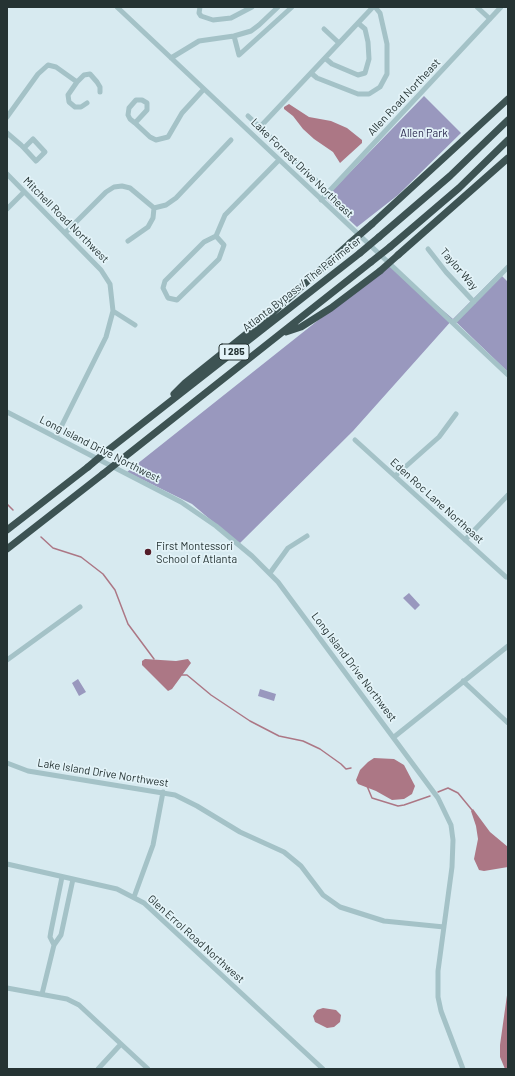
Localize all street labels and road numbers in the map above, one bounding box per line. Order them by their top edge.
street label: Allen Road Northeast [365,56,443,138]
street label: Lake Forrest Drive Northeast [248,116,356,220]
street label: Mitchell Road Northwest [20,174,112,266]
street label: Atlanta Bypass / The Perimeter [240,234,364,334]
street label: Taylor Way [437,245,481,293]
road number: I 285 [219,344,249,360]
street label: Long Island Drive Northwest [38,413,162,485]
street label: Eden Roc Lane Northeast [388,456,486,546]
street label: Long Island Drive Northwest [309,610,399,724]
street label: Lake Island Drive Northwest [37,756,169,790]
street label: Glen Errol Road Northwest [145,892,247,986]

